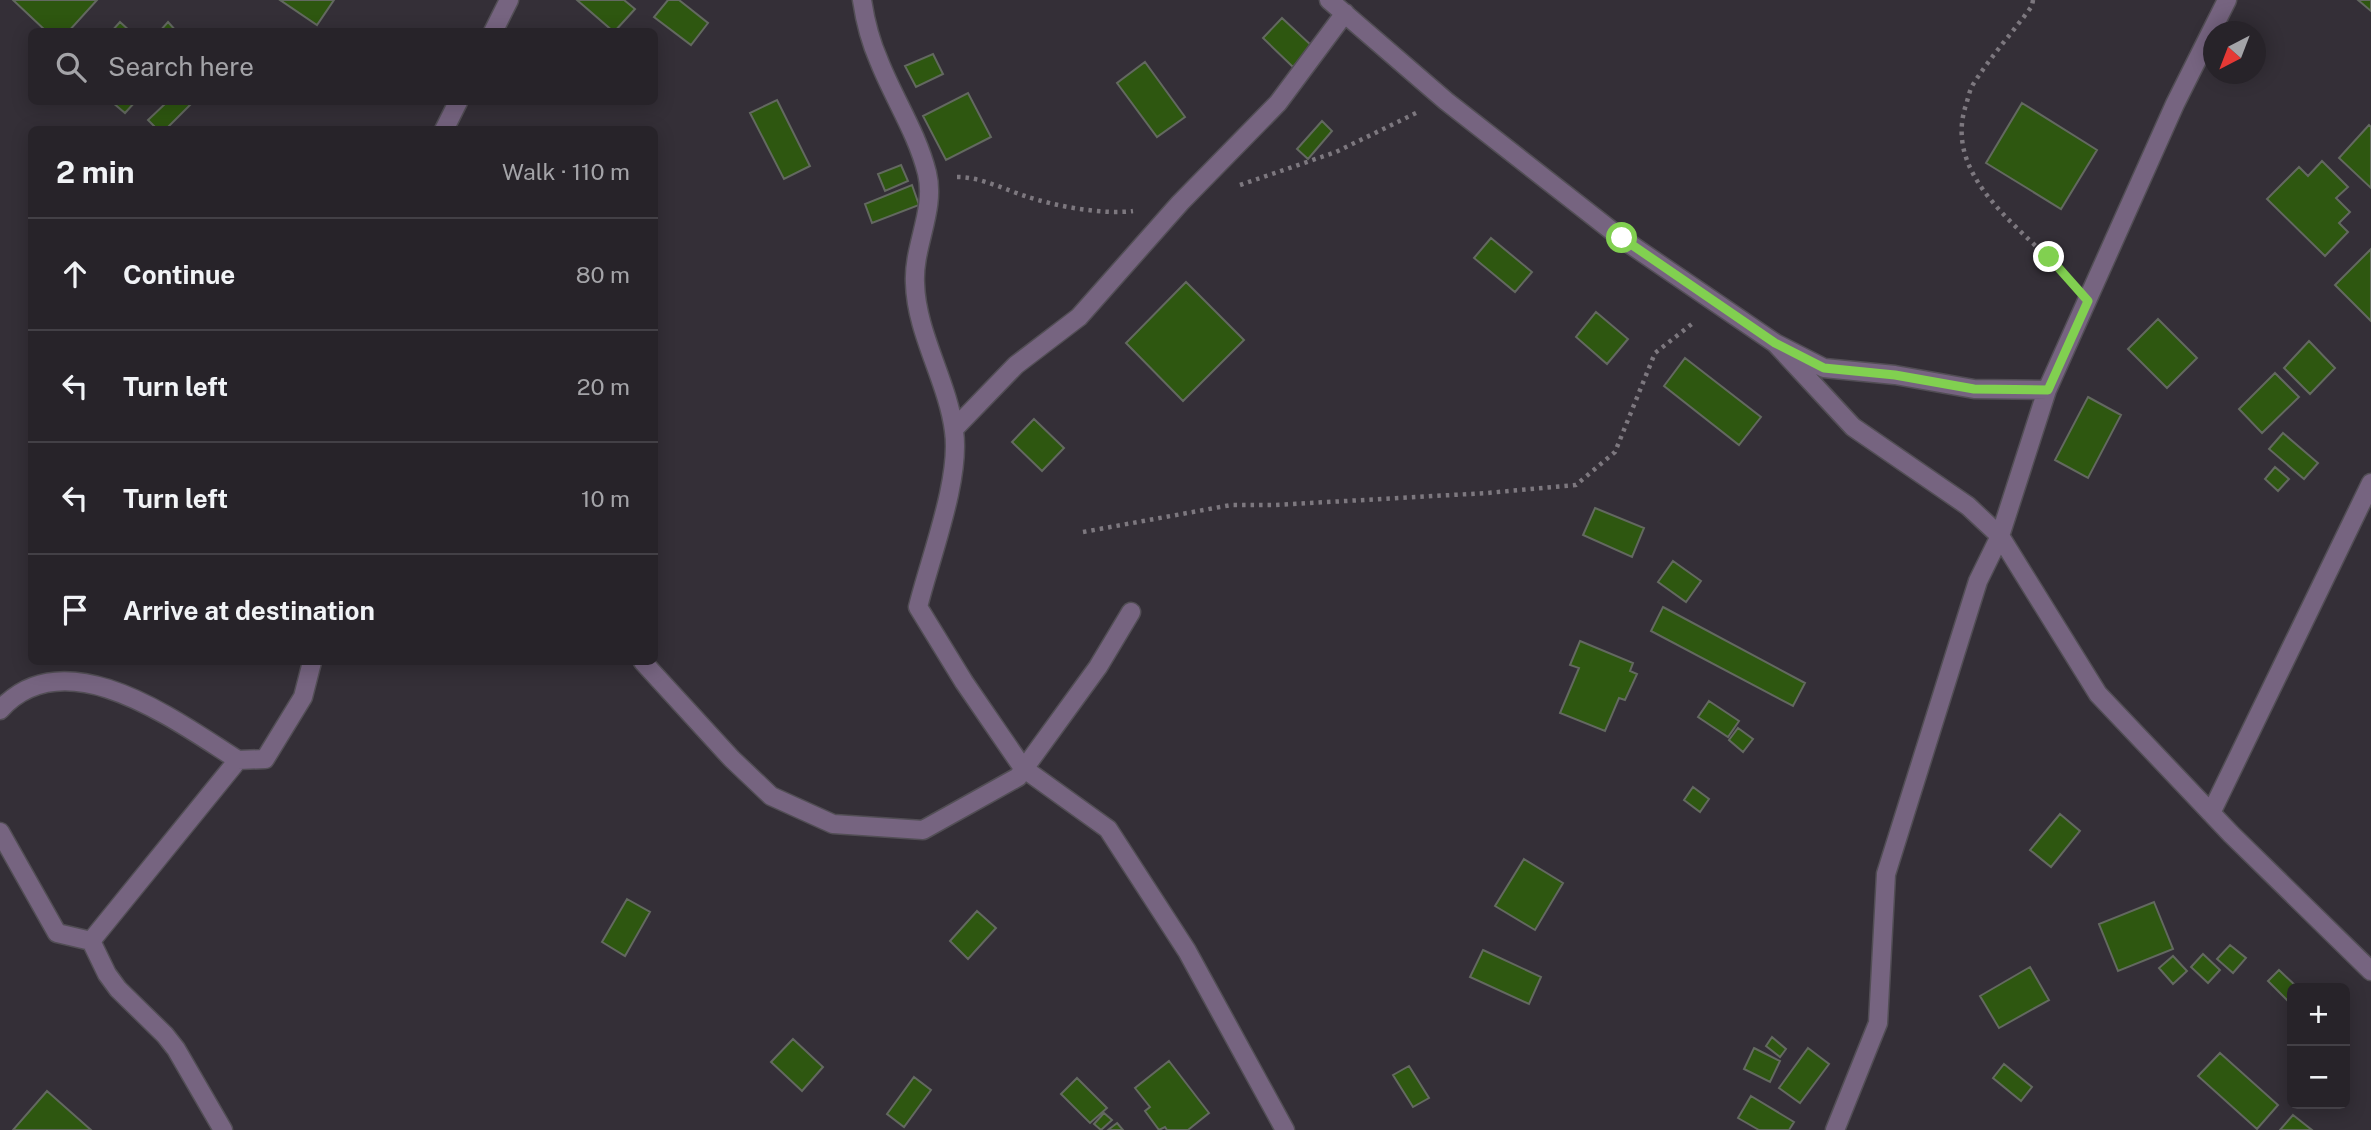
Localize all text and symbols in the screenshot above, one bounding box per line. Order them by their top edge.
north arrow [2203,21,2266,84]
search box [28,28,658,105]
icon: search [52,48,90,86]
text: Search here [108,51,254,82]
text: 2 min [56,154,135,190]
text: Walk · 110 m [502,158,630,185]
route start [1606,222,1637,253]
route end [2033,241,2064,272]
icon: ahead [56,255,94,293]
text: Continue [123,259,235,290]
text: 80 m [576,261,630,288]
icon: left [56,367,94,405]
text: Turn left [123,371,228,402]
text: 20 m [577,373,630,400]
icon: left [56,479,94,517]
text: Turn left [123,483,228,514]
text: 10 m [581,485,630,512]
icon: arrive [56,591,94,629]
text: Arrive at destination [123,595,375,626]
map controls [2287,983,2350,1109]
button: + [2287,983,2350,1046]
button: − [2287,1046,2350,1109]

